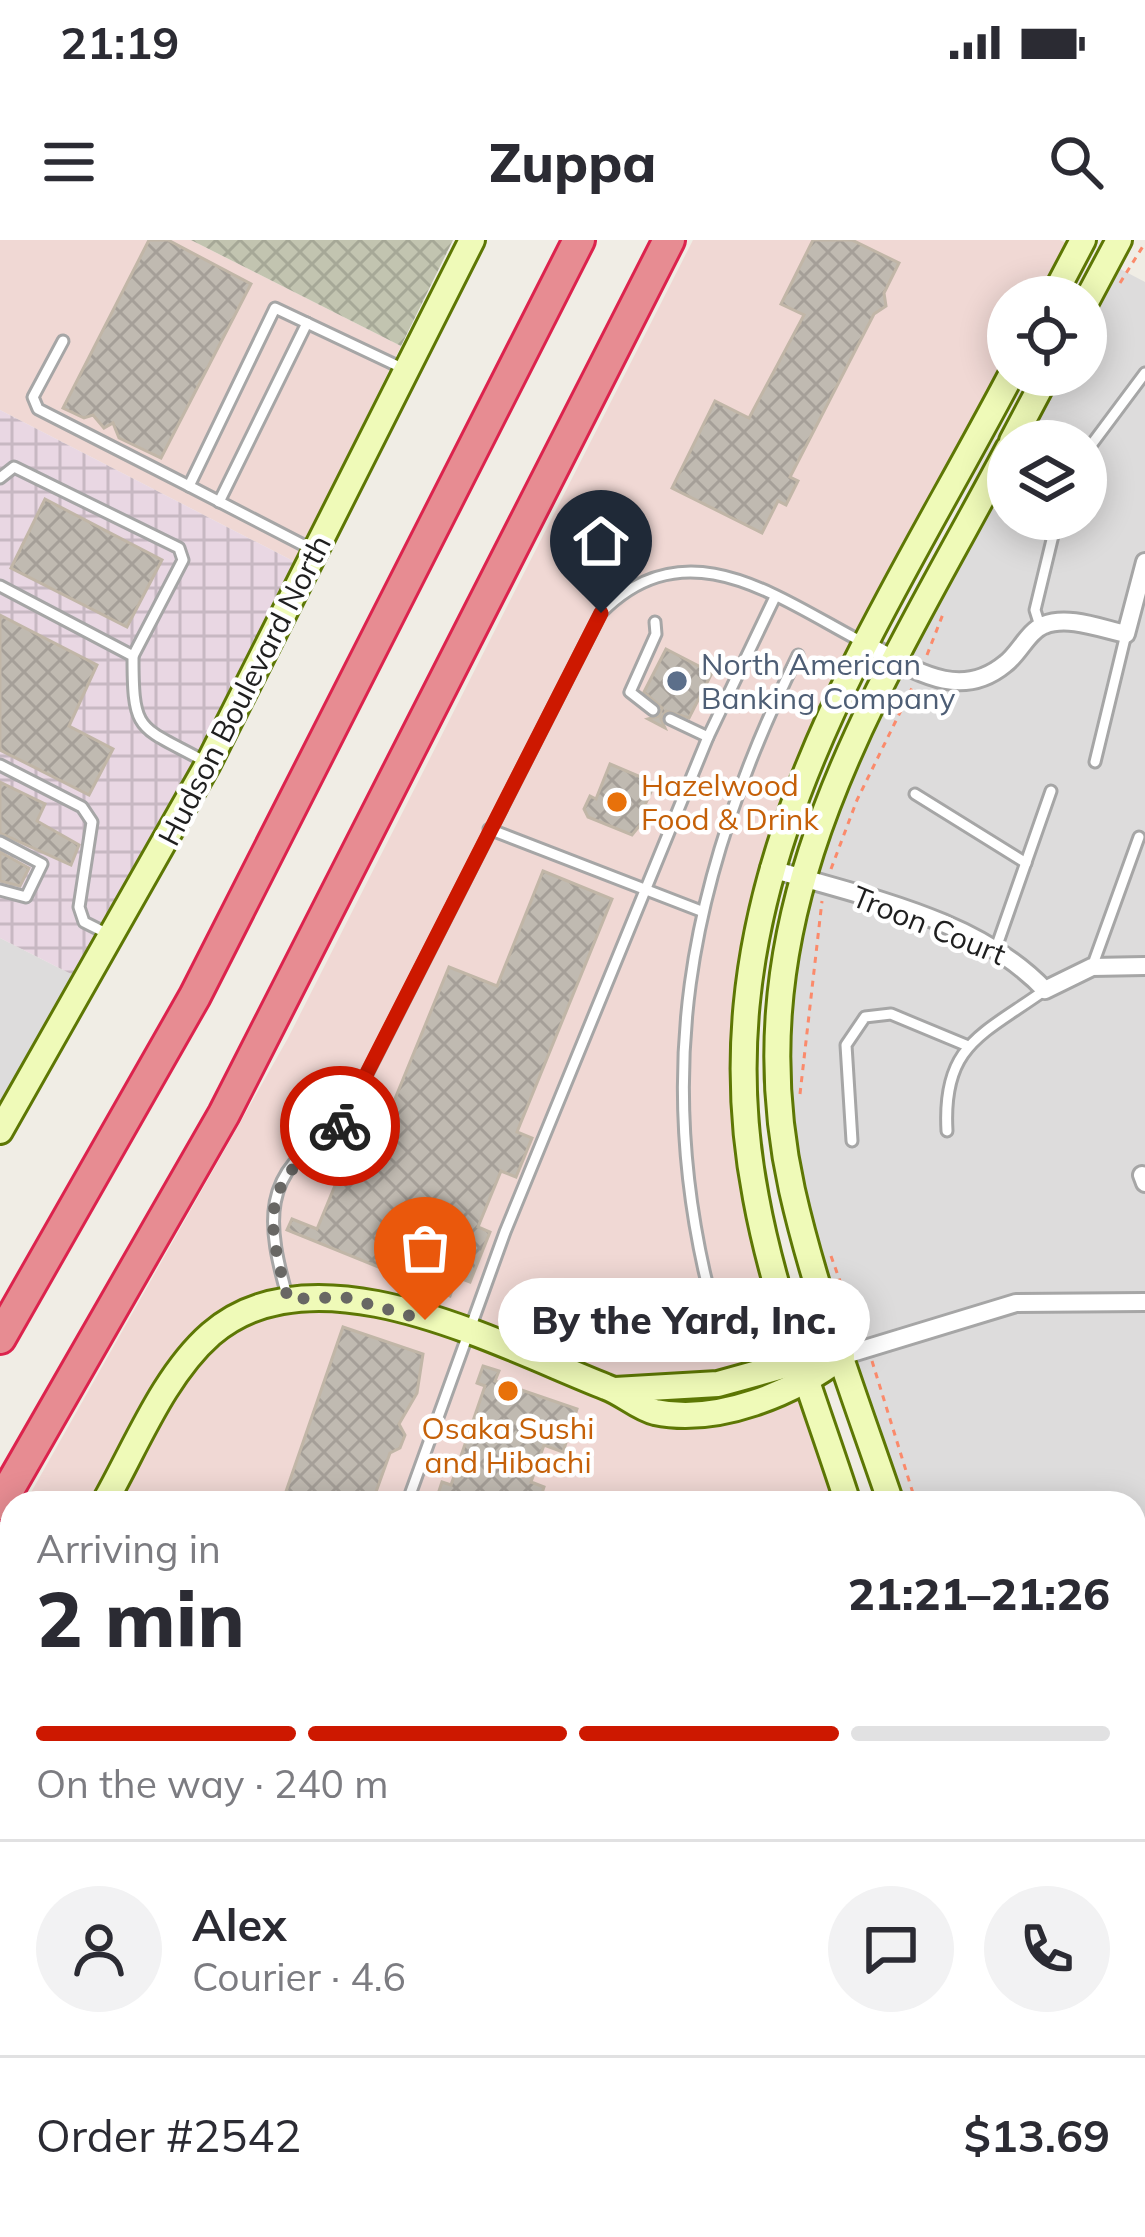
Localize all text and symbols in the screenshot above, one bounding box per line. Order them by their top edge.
text: 21:19 [60,14,179,70]
text: Zuppa [489,128,656,196]
icon: menu [36,129,102,195]
icon: search [1043,129,1109,195]
map controls [987,276,1107,540]
button: locate [987,276,1107,396]
button: layers [987,420,1107,540]
pin [550,490,652,613]
icon: home [568,508,634,574]
street label: Hudson Boulevard North [149,528,339,852]
place label: North American Banking Company [701,645,955,717]
marker: North American Banking Company [664,668,690,694]
place label: Hazelwood Food & Drink [641,766,819,838]
marker: Hazelwood Food & Drink [604,789,630,815]
street label: Troon Court [847,877,1011,973]
courier [280,1066,400,1186]
icon: bike [307,1093,373,1159]
pin [374,1197,476,1320]
icon: bag [392,1215,458,1281]
callout: By the Yard, Inc. [497,1278,869,1362]
text: By the Yard, Inc. [531,1295,837,1344]
marker: Osaka Sushi and Hibachi [495,1378,521,1404]
place label: Osaka Sushi and Hibachi [422,1409,594,1481]
text: Arriving in [36,1524,221,1573]
text: 21:21–21:26 [848,1565,1110,1621]
text: 2 min [36,1569,245,1667]
text: On the way · 240 m [36,1759,388,1808]
button: person [36,1886,162,2012]
button: chat [828,1886,954,2012]
button: phone [984,1886,1110,2012]
text: Alex [192,1896,287,1952]
text: Courier · 4.6 [192,1952,406,2001]
text: Order #2542 [36,2107,301,2163]
text: $13.69 [964,2107,1110,2163]

